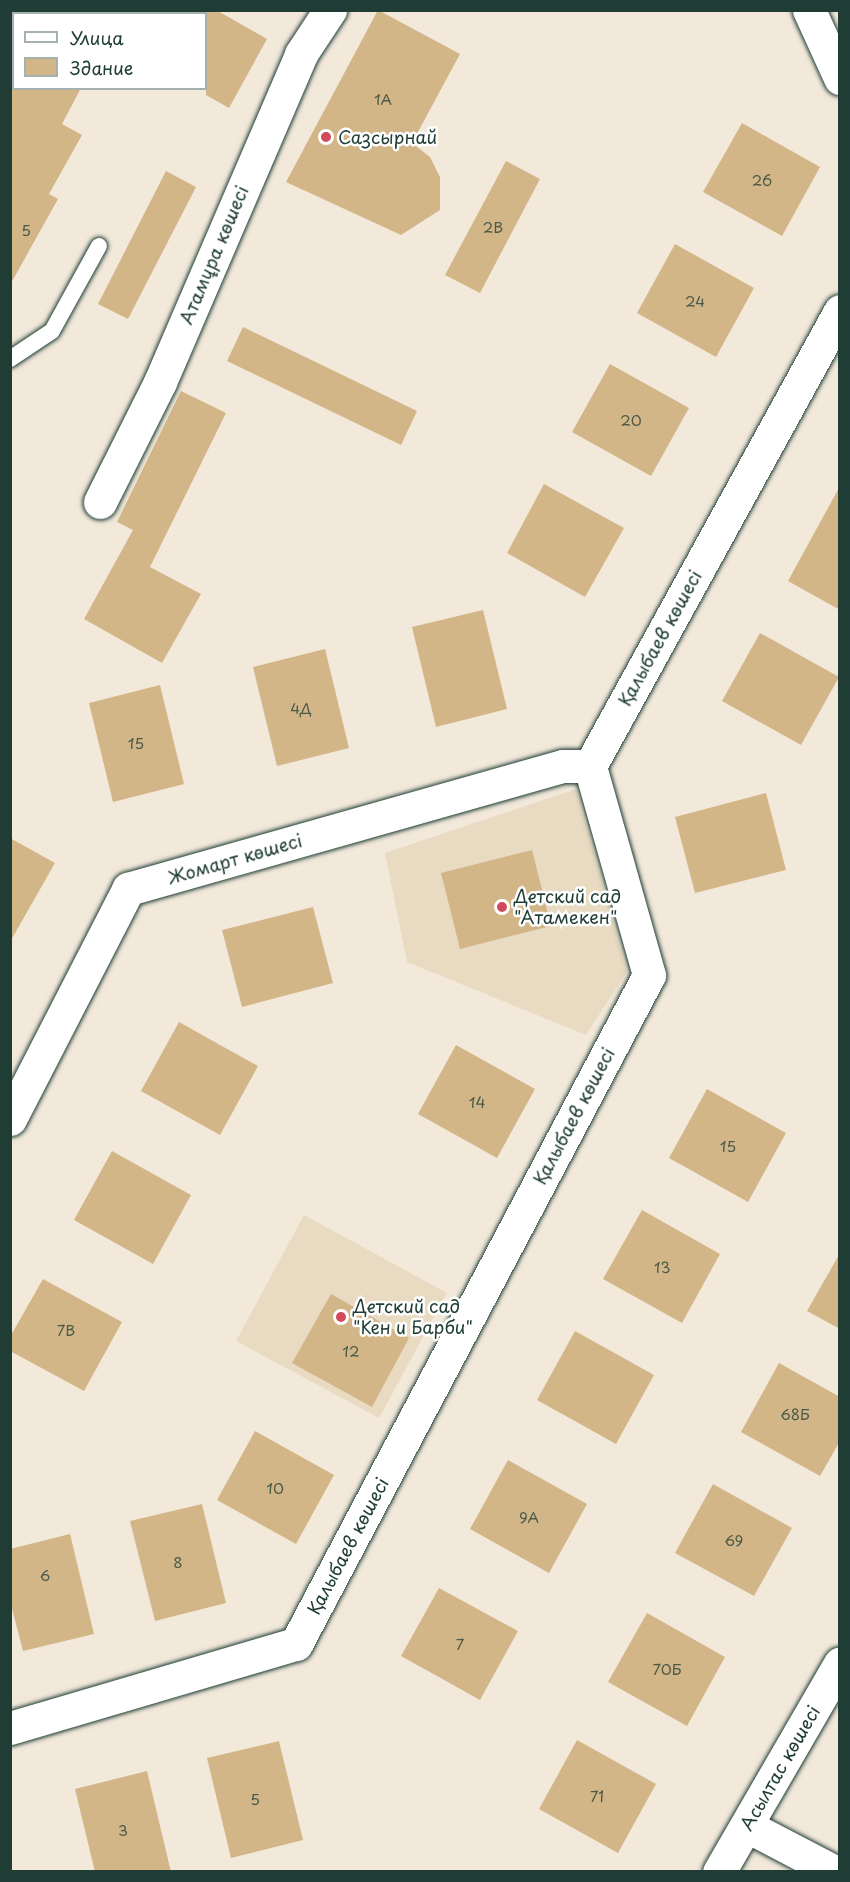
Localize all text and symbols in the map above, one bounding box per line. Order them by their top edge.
legend [12,12,207,90]
text: Улица [70,24,124,51]
text: Здание [70,54,133,81]
house number: 1А [374,90,392,108]
place label: Сазсырнай [338,126,437,148]
marker: Сазсырнай [319,130,333,144]
house number: 26 [752,171,772,189]
street label: Атамұра көшесі [175,183,253,327]
house number: 2В [483,218,503,236]
house number: 5 [21,221,31,239]
house number: 24 [685,292,705,310]
house number: 20 [620,411,642,429]
street label: Қалыбаев көшесі [614,566,706,710]
house number: 4Д [290,699,312,717]
house number: 15 [128,734,144,752]
street label: Жомарт көшесі [165,829,305,889]
place label: Детский сад "Атамекен" [514,886,623,928]
marker: Детский сад "Атамекен" [495,900,509,914]
street label: Қалыбаев көшесі [529,1044,619,1188]
house number: 14 [469,1093,485,1111]
house number: 15 [720,1137,736,1155]
house number: 13 [654,1258,670,1276]
place label: Детский сад "Кен и Барби" [353,1296,477,1338]
marker: Детский сад "Кен и Барби" [334,1310,348,1324]
house number: 7В [57,1321,75,1339]
house number: 12 [342,1342,360,1360]
house number: 68Б [780,1405,810,1423]
street label: Қалыбаев көшесі [303,1474,393,1618]
house number: 10 [266,1479,284,1497]
house number: 9А [519,1508,539,1526]
house number: 69 [725,1531,743,1549]
house number: 8 [173,1553,183,1571]
house number: 6 [40,1566,50,1584]
house number: 7 [456,1635,464,1653]
house number: 70Б [653,1660,681,1678]
street label: Асылтас көшесі [736,1702,824,1834]
house number: 71 [590,1787,604,1805]
house number: 5 [250,1790,260,1808]
house number: 3 [118,1821,128,1839]

